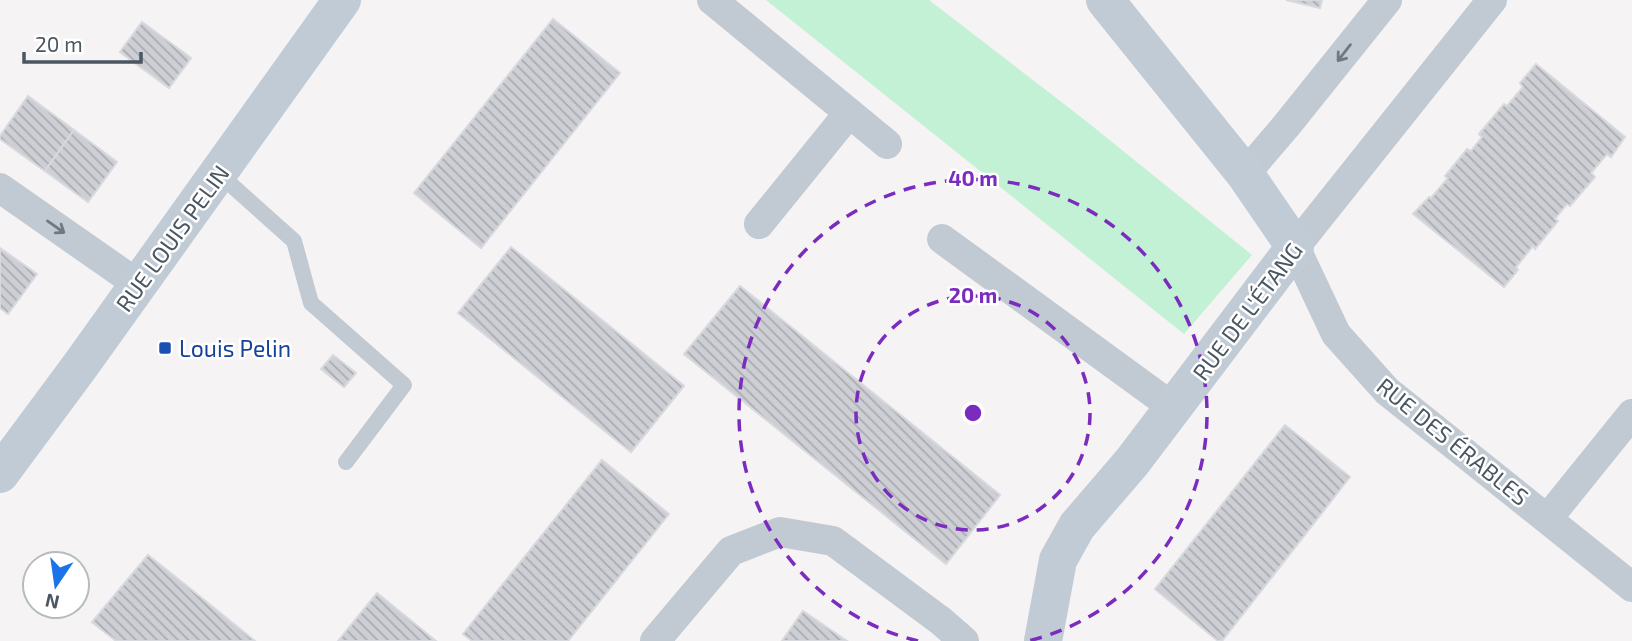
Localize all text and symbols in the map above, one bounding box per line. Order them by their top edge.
scale bar [24,21,142,65]
text: 20 m [35,31,83,56]
one-way arrow [1337,44,1352,62]
street label: RUE LOUIS PELIN [109,159,235,317]
text: 40 m [948,165,998,190]
one-way arrow [46,220,65,234]
street label: RUE DE L'ÉTANG [1186,237,1308,385]
text: 20 m [949,282,997,307]
place label: Louis Pelin [179,334,291,362]
marker: Louis Pelin [157,340,173,356]
street label: RUE DES ÉRABLES [1372,371,1534,511]
centre of rings [961,401,985,425]
north arrow [21,550,91,620]
text: N [43,589,61,615]

